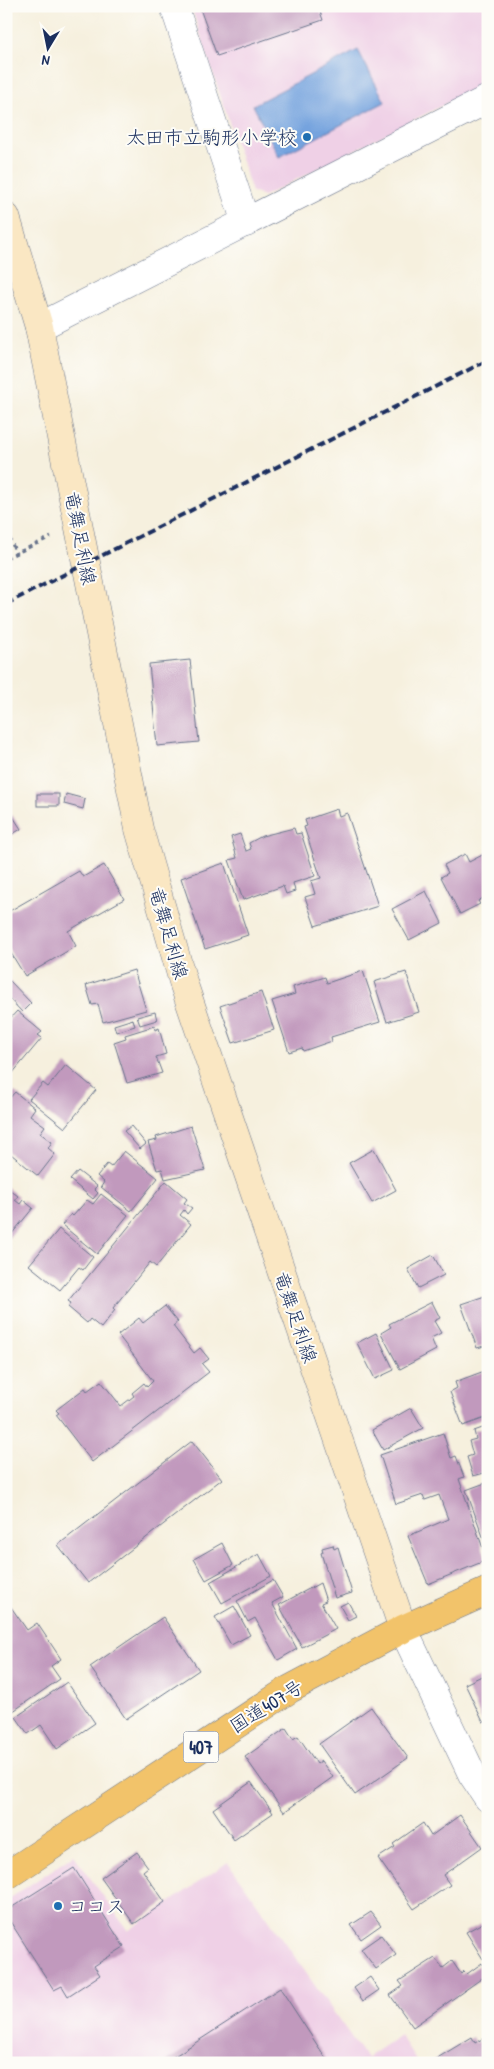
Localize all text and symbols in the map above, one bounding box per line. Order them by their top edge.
north arrow [22,22,72,72]
text: N [40,51,51,71]
place label: 太田市立駒形小学校 [126,124,297,150]
marker: 太田市立駒形小学校 [301,131,313,143]
street label: 竜舞足利線 [59,489,103,587]
street label: 竜舞足利線 [143,884,195,982]
street label: 竜舞足利線 [268,1268,324,1366]
street label: 国道407号 [224,1673,308,1739]
road number: 407 [184,1731,218,1762]
place label: ココス [68,1893,125,1919]
marker: ココス [52,1900,64,1912]

